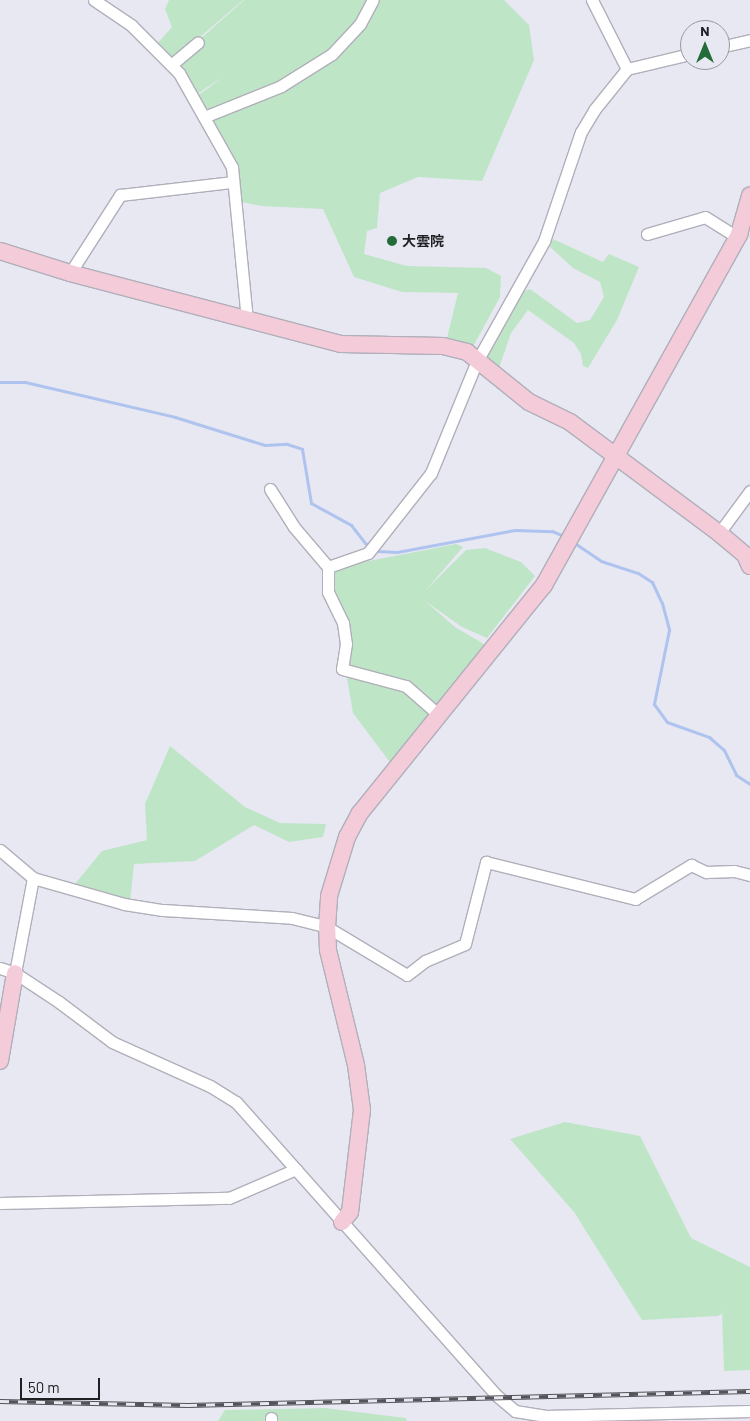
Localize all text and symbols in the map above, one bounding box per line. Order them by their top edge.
north arrow [680,20,730,70]
text: N [700,22,710,39]
place label: 大雲院 [402,233,444,249]
marker: 大雲院 [386,235,398,247]
scale bar [22,1368,102,1400]
text: 50 m [28,1378,60,1396]

